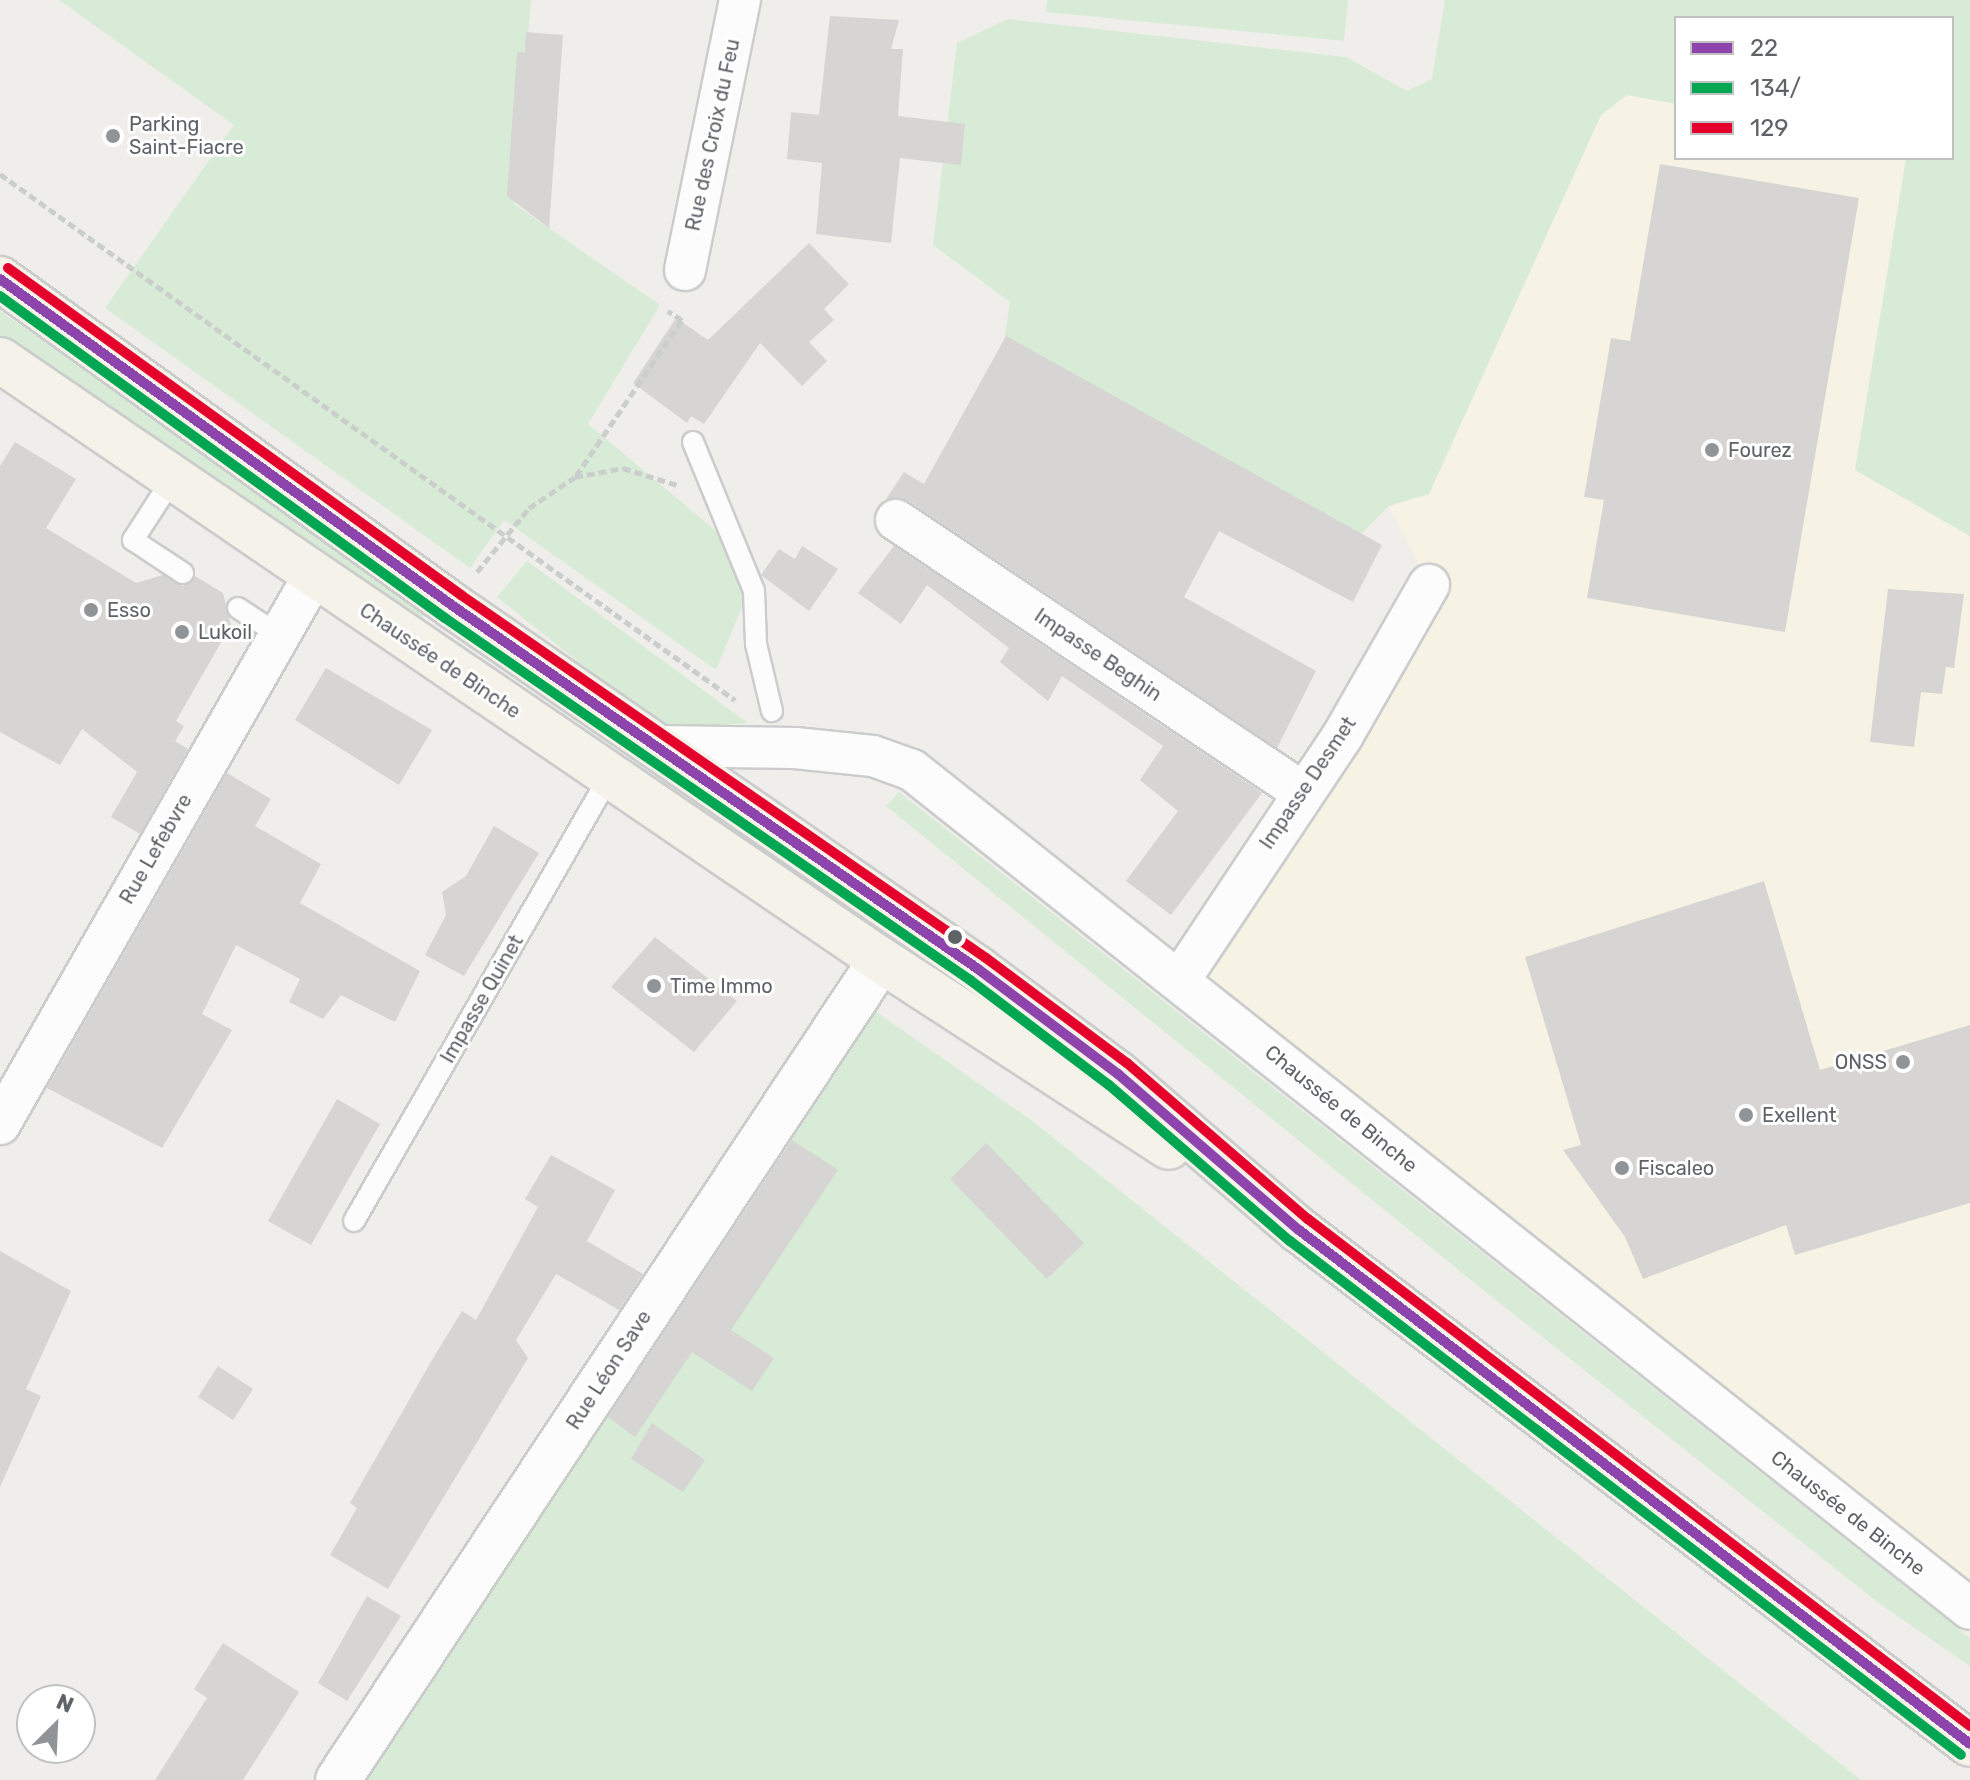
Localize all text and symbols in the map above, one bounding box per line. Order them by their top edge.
legend [1674,16,1954,160]
text: 22 [1750,34,1778,62]
street label: Rue des Croix du Feu [681,37,745,233]
text: 134/ [1750,74,1801,102]
place label: Parking Saint-Fiacre [129,112,244,159]
text: 129 [1750,114,1789,142]
marker: Parking Saint-Fiacre [104,127,122,145]
place label: Fourez [1728,438,1792,462]
marker: Fourez [1703,441,1721,459]
place label: Esso [107,598,151,622]
street label: Chaussée de Binche [355,598,525,724]
marker: Esso [82,601,100,619]
street label: Impasse Beghin [1030,604,1166,706]
place label: Lukoil [198,620,252,644]
marker: Lukoil [173,623,191,641]
street label: Impasse Desmet [1255,712,1361,854]
street label: Rue Lefebvre [115,790,197,908]
unlabelled marker [947,929,963,945]
street label: Impasse Quinet [436,931,528,1067]
place label: Time Immo [670,974,773,998]
marker: Time Immo [645,977,663,995]
street label: Chaussée de Binche [1260,1040,1422,1178]
place label: ONSS [1835,1050,1887,1074]
marker: ONSS [1894,1053,1912,1071]
place label: Exellent [1762,1103,1837,1127]
marker: Exellent [1737,1106,1755,1124]
place label: Fiscaleo [1638,1156,1714,1180]
marker: Fiscaleo [1613,1159,1631,1177]
street label: Rue Léon Save [562,1306,656,1434]
street label: Chaussée de Binche [1766,1445,1930,1581]
north arrow [16,1684,96,1764]
text: N [52,1688,78,1719]

